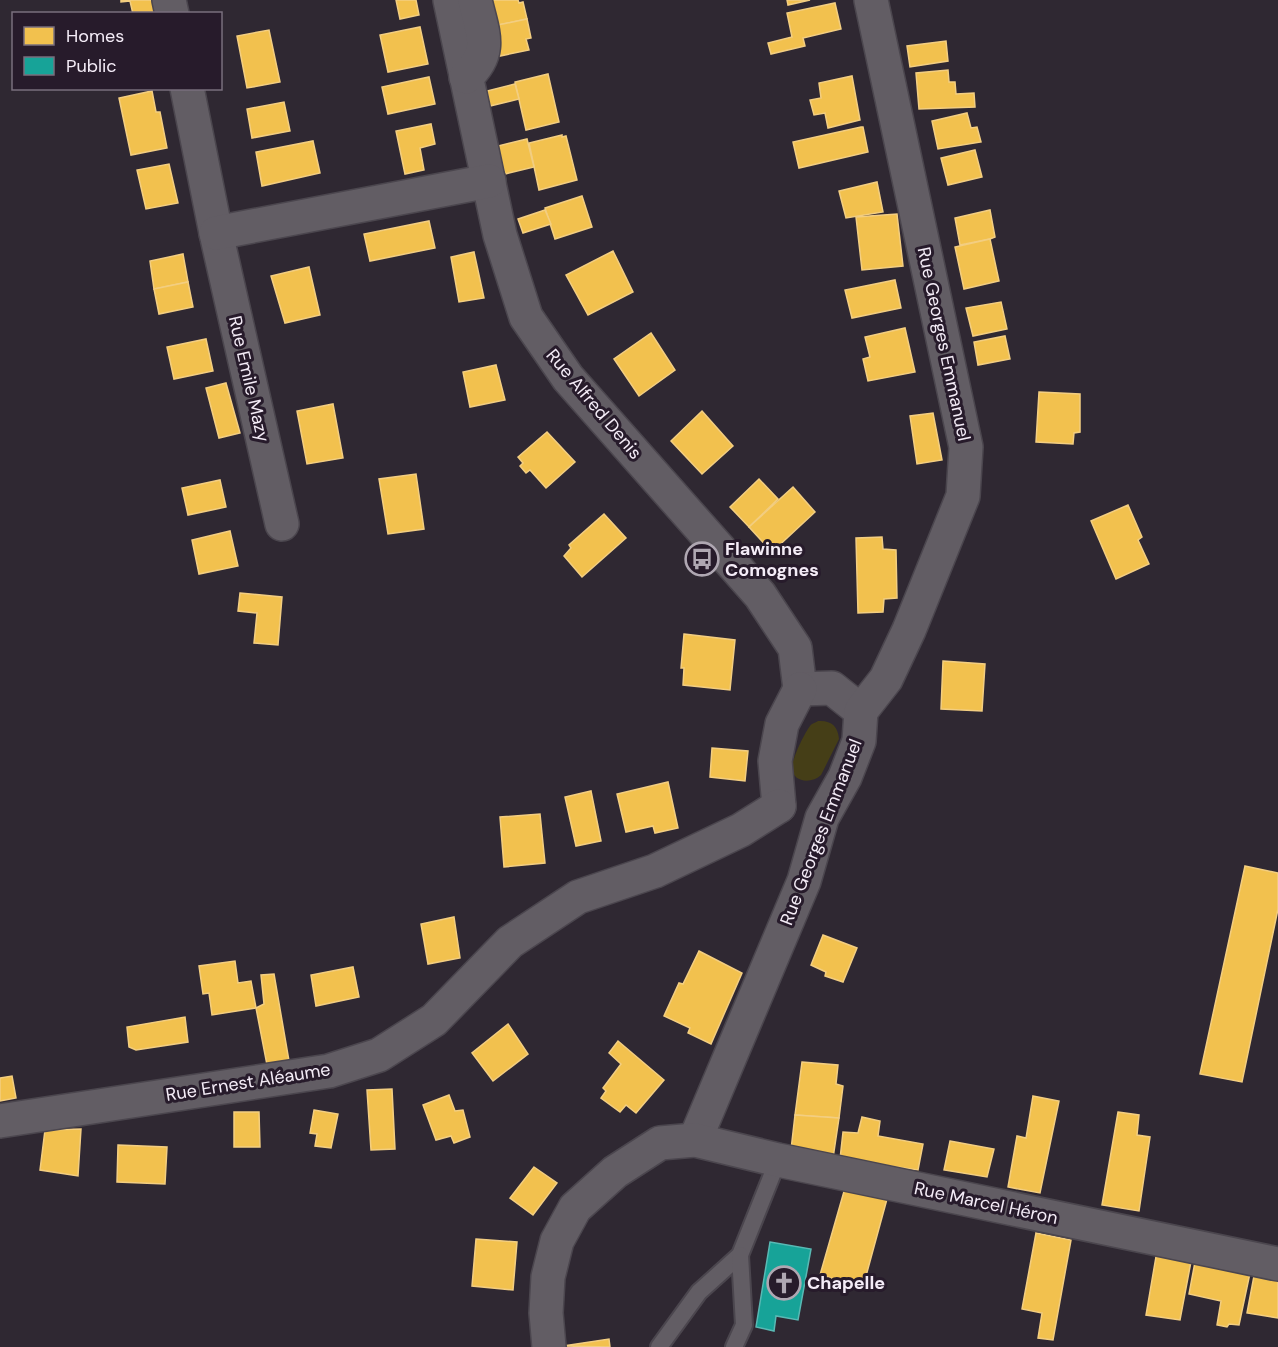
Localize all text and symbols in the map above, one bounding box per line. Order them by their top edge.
legend [12,12,222,90]
text: Homes [66,24,124,48]
text: Public [66,54,117,78]
street label: Rue Georges Emmanuel [912,245,976,443]
street label: Rue Emile Mazy [223,314,275,444]
street label: Rue Alfred Denis [541,344,647,464]
place label: Flawinne Comognes [725,537,819,582]
bus stop icon: Flawinne Comognes [684,541,720,577]
street label: Rue Georges Emmanuel [774,735,868,929]
street label: Rue Ernest Aléaume [164,1057,332,1107]
street label: Rue Marcel Héron [912,1176,1060,1230]
church icon: Chapelle [766,1265,802,1301]
place label: Chapelle [807,1271,885,1295]

